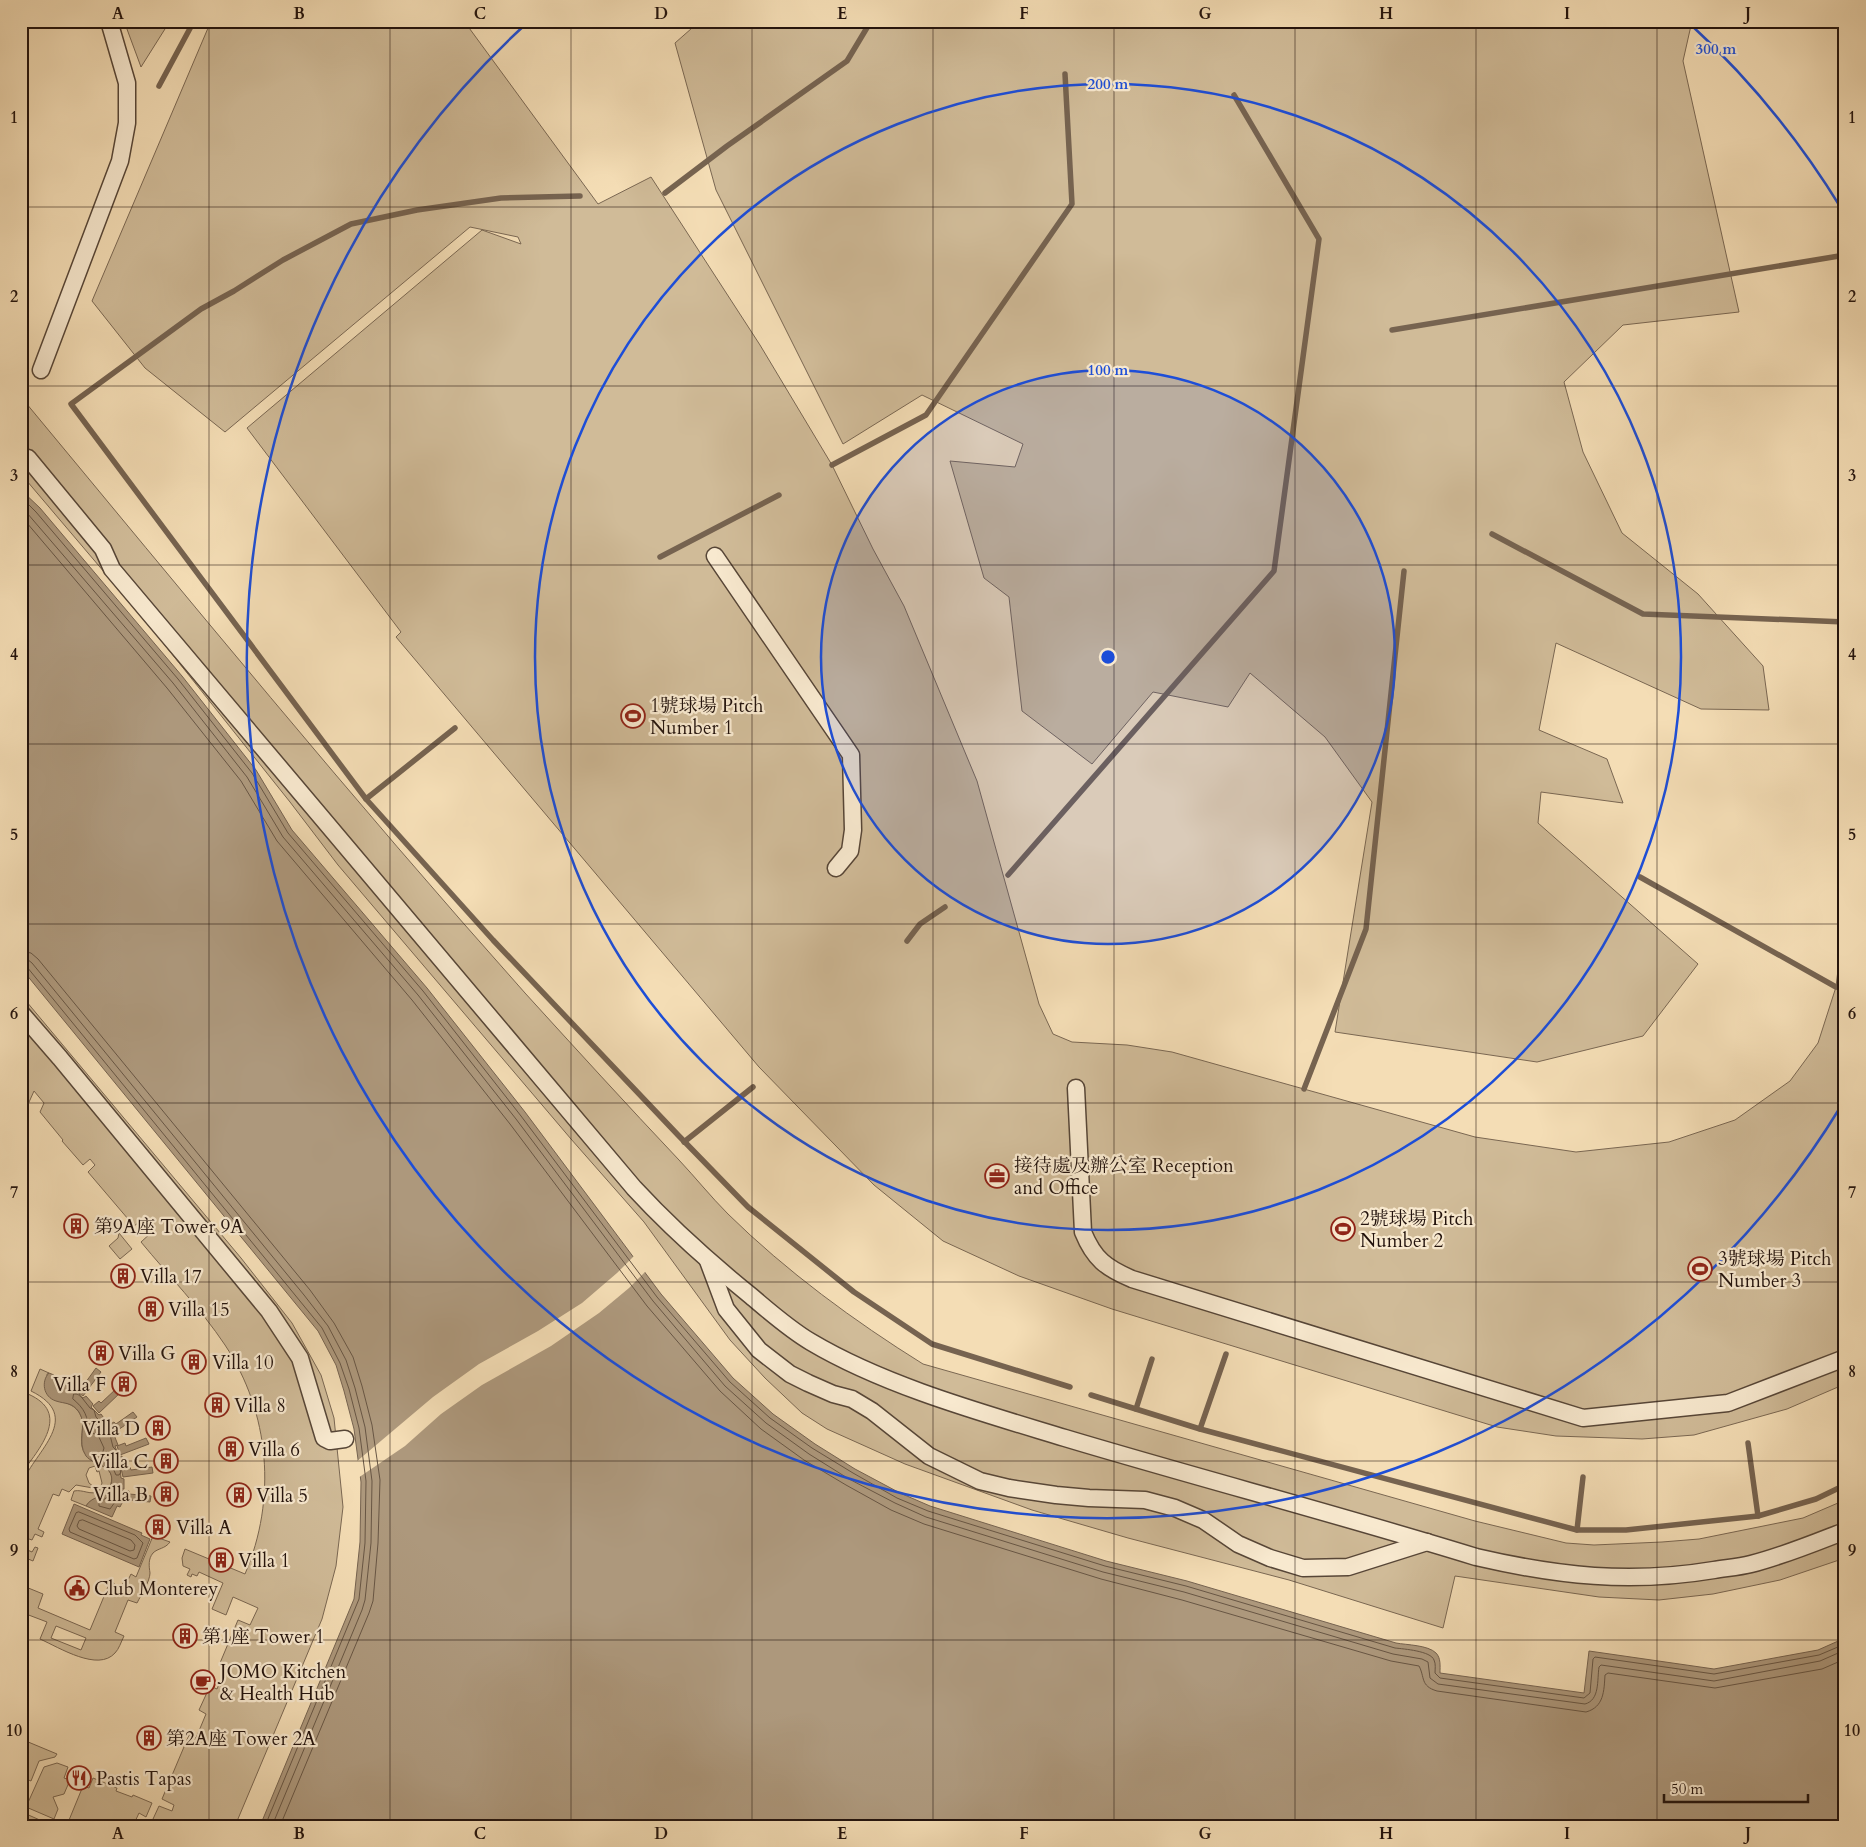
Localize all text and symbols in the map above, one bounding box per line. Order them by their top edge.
text: A [112,3,124,25]
text: B [293,3,305,25]
text: C [474,3,486,25]
text: D [654,3,668,25]
text: E [837,3,847,25]
text: F [1019,3,1029,25]
text: G [1198,3,1212,25]
text: H [1379,3,1393,25]
text: I [1564,3,1570,25]
text: J [1743,3,1751,25]
text: 300 m [1696,39,1737,59]
text: 200 m [1088,74,1129,94]
text: 1 [10,107,18,129]
text: 1 [1848,107,1856,129]
text: 2 [10,286,18,308]
text: 2 [1848,286,1856,308]
text: 100 m [1088,360,1129,380]
text: 3 [10,465,18,487]
text: 3 [1848,465,1856,487]
text: 4 [10,644,18,666]
text: 4 [1848,644,1856,666]
centre of rings [1099,648,1117,666]
place label: 1號球場 Pitch Number 1 [650,693,764,741]
sports icon: 1號球場 Pitch Number 1 [620,703,646,729]
text: 5 [10,824,18,846]
text: 5 [1848,824,1856,846]
text: 6 [10,1003,18,1025]
text: 6 [1848,1003,1856,1025]
place label: 接待處及辦公室 Reception and Office [1014,1153,1234,1201]
office icon: 接待處及辦公室 Reception and Office [984,1163,1010,1189]
text: 7 [10,1182,18,1204]
text: 7 [1848,1182,1856,1204]
place label: 2號球場 Pitch Number 2 [1360,1206,1474,1254]
building icon: 第9A座 Tower 9A [63,1213,89,1239]
place label: 第9A座 Tower 9A [94,1214,244,1240]
sports icon: 2號球場 Pitch Number 2 [1330,1216,1356,1242]
place label: 3號球場 Pitch Number 3 [1718,1246,1832,1294]
sports icon: 3號球場 Pitch Number 3 [1687,1256,1713,1282]
building icon: Villa 17 [110,1263,136,1289]
place label: Villa 17 [140,1264,202,1290]
building icon: Villa 15 [138,1296,164,1322]
place label: Villa 15 [168,1297,230,1323]
building icon: Villa G [88,1340,114,1366]
place label: Villa G [118,1341,175,1367]
building icon: Villa 10 [181,1349,207,1375]
place label: Villa 10 [212,1350,274,1376]
text: 8 [10,1361,18,1383]
text: 8 [1848,1361,1856,1383]
building icon: Villa F [111,1371,137,1397]
place label: Villa F [53,1372,106,1398]
building icon: Villa 8 [204,1392,230,1418]
place label: Villa 8 [234,1393,286,1419]
building icon: Villa D [145,1415,171,1441]
place label: Villa D [82,1416,140,1442]
building icon: Villa 6 [218,1436,244,1462]
place label: Villa 6 [248,1437,300,1463]
building icon: Villa C [153,1448,179,1474]
place label: Villa C [91,1449,148,1475]
building icon: Villa B [153,1481,179,1507]
place label: Villa B [93,1482,148,1508]
building icon: Villa 5 [226,1482,252,1508]
place label: Villa 5 [256,1483,308,1509]
building icon: Villa A [145,1514,171,1540]
place label: Villa A [176,1515,232,1541]
text: 9 [10,1540,18,1562]
text: 9 [1848,1540,1856,1562]
building icon: Villa 1 [208,1547,234,1573]
place label: Villa 1 [238,1548,290,1574]
public building icon: Club Monterey [64,1575,90,1601]
place label: Club Monterey [94,1576,218,1602]
building icon: 第1座 Tower 1 [172,1623,198,1649]
place label: 第1座 Tower 1 [202,1624,325,1650]
place label: JOMO Kitchen & Health Hub [217,1659,346,1707]
cafe icon: JOMO Kitchen & Health Hub [190,1669,216,1695]
text: 10 [6,1720,22,1742]
text: 10 [1844,1720,1860,1742]
building icon: 第2A座 Tower 2A [136,1725,162,1751]
place label: 第2A座 Tower 2A [166,1726,316,1752]
restaurant icon: Pastis Tapas [66,1765,92,1791]
place label: Pastis Tapas [96,1766,191,1792]
scale bar [1664,1772,1807,1804]
text: 50 m [1671,1779,1703,1799]
text: A [112,1823,124,1845]
text: B [293,1823,305,1845]
text: C [474,1823,486,1845]
text: D [654,1823,668,1845]
text: E [837,1823,847,1845]
text: F [1019,1823,1029,1845]
text: G [1198,1823,1212,1845]
text: H [1379,1823,1393,1845]
text: I [1564,1823,1570,1845]
text: J [1743,1823,1751,1845]

